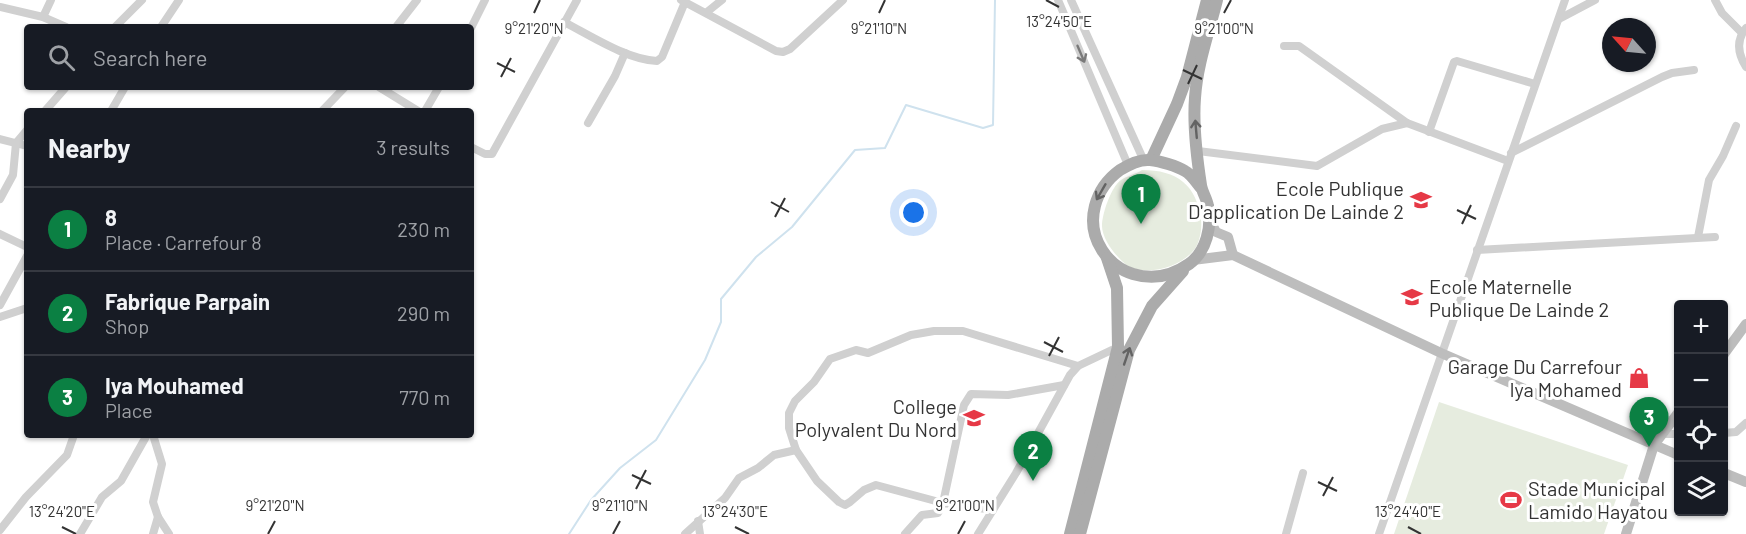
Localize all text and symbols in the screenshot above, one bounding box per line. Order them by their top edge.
text: 13°24'50"E [1026,12,1092,30]
north arrow [1602,18,1656,72]
text: 9°21'20"N [504,19,564,37]
text: 9°21'10"N [851,19,907,37]
text: 9°21'00"N [1194,19,1254,37]
search box [24,24,474,90]
icon: search [45,41,78,74]
text: Search here [93,44,207,70]
one-way arrow [1076,44,1088,62]
one-way arrow [1190,120,1201,140]
text: Nearby [48,132,130,163]
text: 3 results [376,135,450,159]
pin: 1 [1122,174,1160,224]
place label: Ecole Publique D'application De Lainde 2 [1188,176,1404,223]
one-way arrow [1095,183,1107,200]
school or university icon: Ecole Publique D'application De Lainde 2 [1409,188,1433,212]
your location [899,198,928,227]
text: 8 [105,204,117,230]
text: 1 [64,217,71,241]
text: 230 m [397,217,450,241]
text: Place · Carrefour 8 [105,230,262,254]
place label: Ecole Maternelle Publique De Lainde 2 [1429,274,1609,321]
school or university icon: Ecole Maternelle Publique De Lainde 2 [1400,285,1424,309]
text: Fabrique Parpain [105,288,270,314]
map controls [1674,300,1728,516]
button: + [1674,300,1728,354]
text: 2 [62,301,73,325]
text: 290 m [397,301,450,325]
text: Shop [105,314,149,338]
one-way arrow [1123,347,1134,366]
place label: Garage Du Carrefour Iya Mohamed [1448,354,1622,401]
button: − [1674,354,1728,408]
shop icon: Garage Du Carrefour Iya Mohamed [1627,366,1651,390]
text: Iya Mouhamed [105,372,244,398]
text: 3 [62,385,73,409]
text: 770 m [399,385,450,409]
place label: College Polyvalent Du Nord [795,394,957,441]
text: Place [105,398,153,422]
pin: 3 [1630,398,1668,447]
school or university icon: College Polyvalent Du Nord [962,406,986,430]
button: locate [1674,408,1728,462]
pin: 2 [1014,432,1052,481]
button: layers [1674,462,1728,516]
place label: Stade Municipal Lamido Hayatou [1528,476,1668,523]
sports icon: Stade Municipal Lamido Hayatou [1499,488,1523,512]
text: 9°21'20"N [245,496,305,514]
text: 9°21'10"N [592,496,648,514]
text: 9°21'00"N [935,496,995,514]
text: 13°24'20"E [29,502,95,520]
text: 13°24'30"E [702,502,768,520]
text: 13°24'40"E [1375,502,1441,520]

